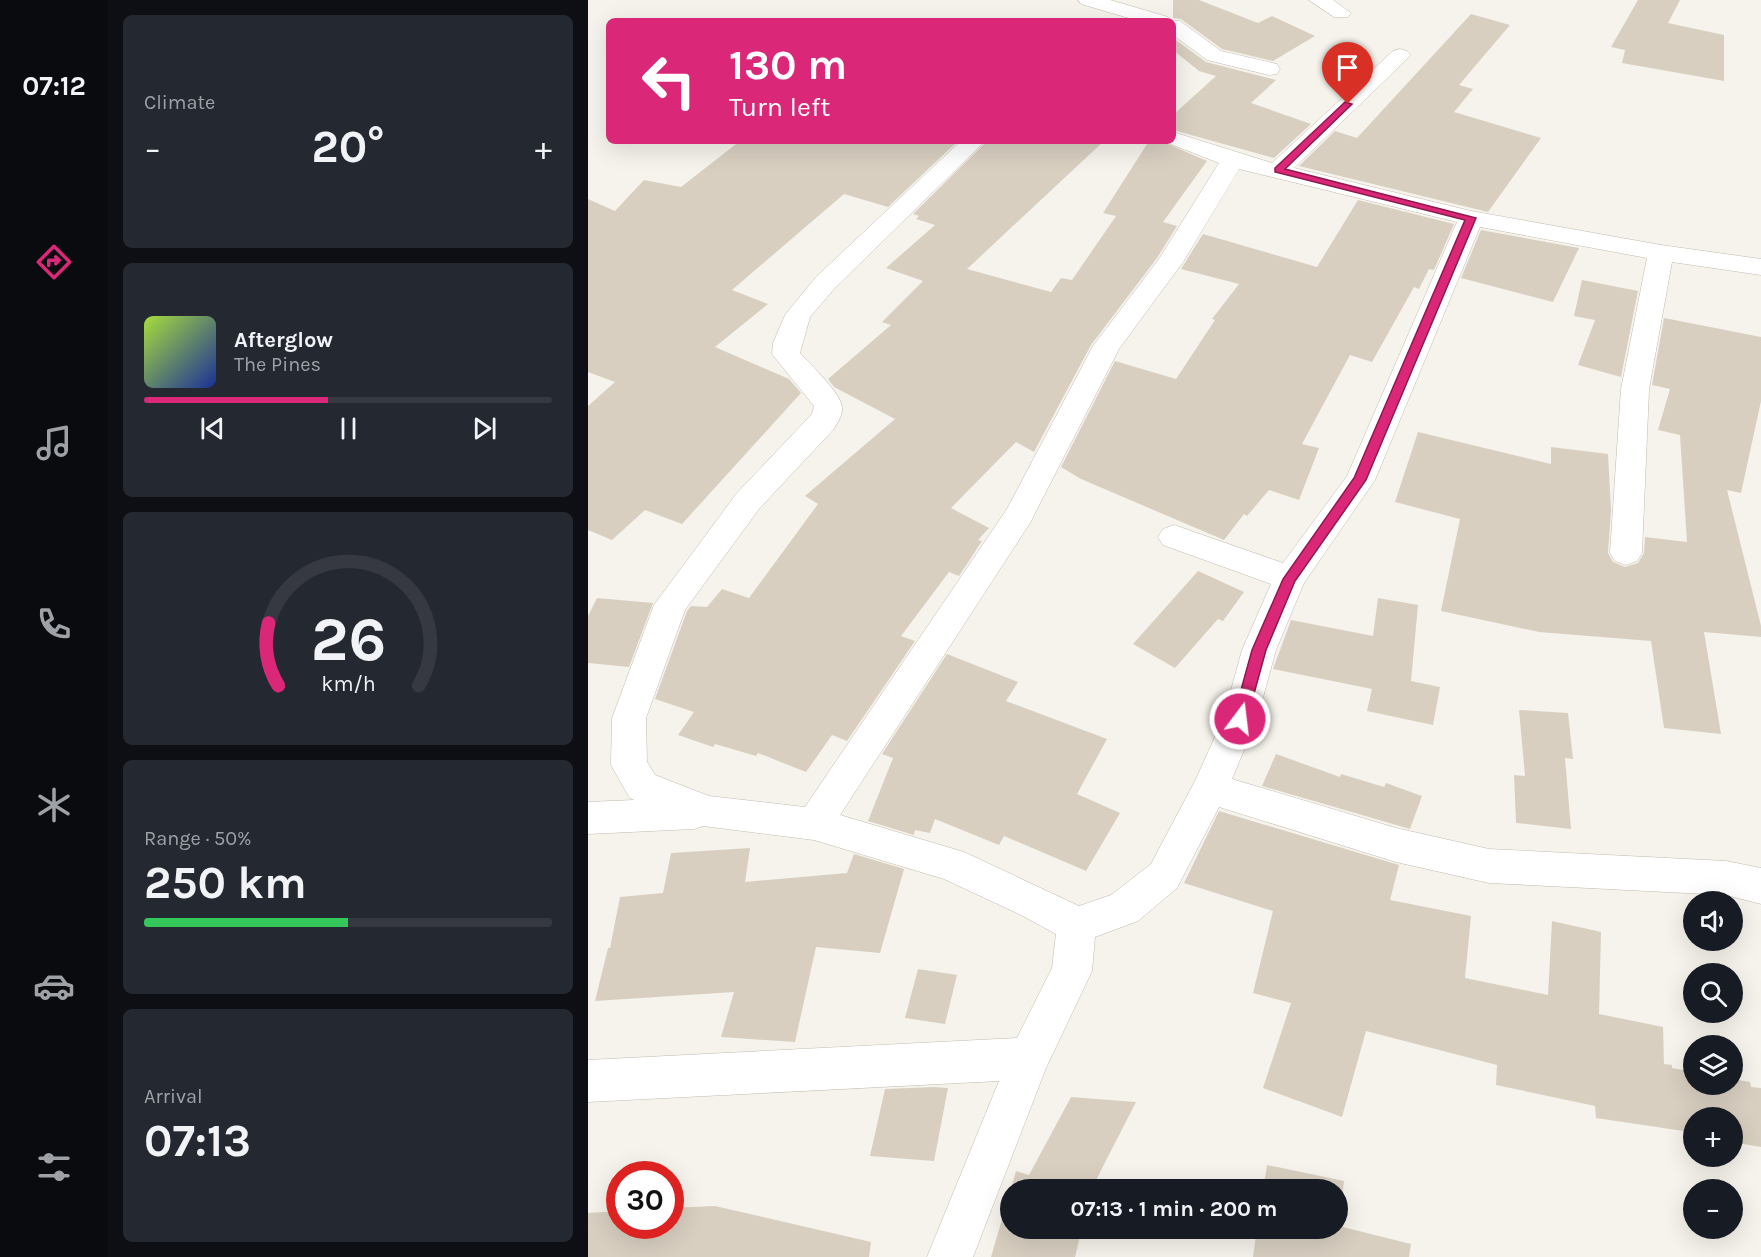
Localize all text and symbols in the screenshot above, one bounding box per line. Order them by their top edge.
text: 130 m [729,40,847,90]
icon: left [630,42,708,120]
pin [1322,42,1373,104]
icon: arrive [1331,51,1364,84]
text: 07:12 [22,70,86,102]
text: Climate [144,91,215,114]
text: Turn left [729,91,830,123]
text: 20° [311,121,385,173]
text: − [144,129,161,167]
text: + [535,129,552,167]
icon: directions [33,241,75,283]
text: Afterglow [234,327,333,353]
text: The Pines [234,353,321,376]
icon: previous [196,412,229,445]
icon: pause [332,412,365,445]
icon: next [468,412,501,445]
icon: music [33,422,75,464]
icon: phone [33,603,75,645]
text: 26 [310,603,386,676]
text: km/h [321,671,375,696]
position arrow [1208,687,1272,751]
icon: climate [33,784,75,826]
text: Range · 50% [144,827,252,850]
text: 250 km [144,857,307,909]
map controls [1683,891,1743,1239]
button: sound [1683,891,1743,951]
button: search [1683,963,1743,1023]
icon: car [33,965,75,1007]
button: layers [1683,1035,1743,1095]
text: Arrival [144,1085,203,1108]
button: + [1683,1107,1743,1167]
text: 07:13 [144,1115,251,1167]
icon: filters [33,1146,75,1188]
speed limit sign: 30 [606,1161,684,1239]
button: − [1683,1179,1743,1239]
text: 07:13 · 1 min · 200 m [1071,1196,1277,1222]

